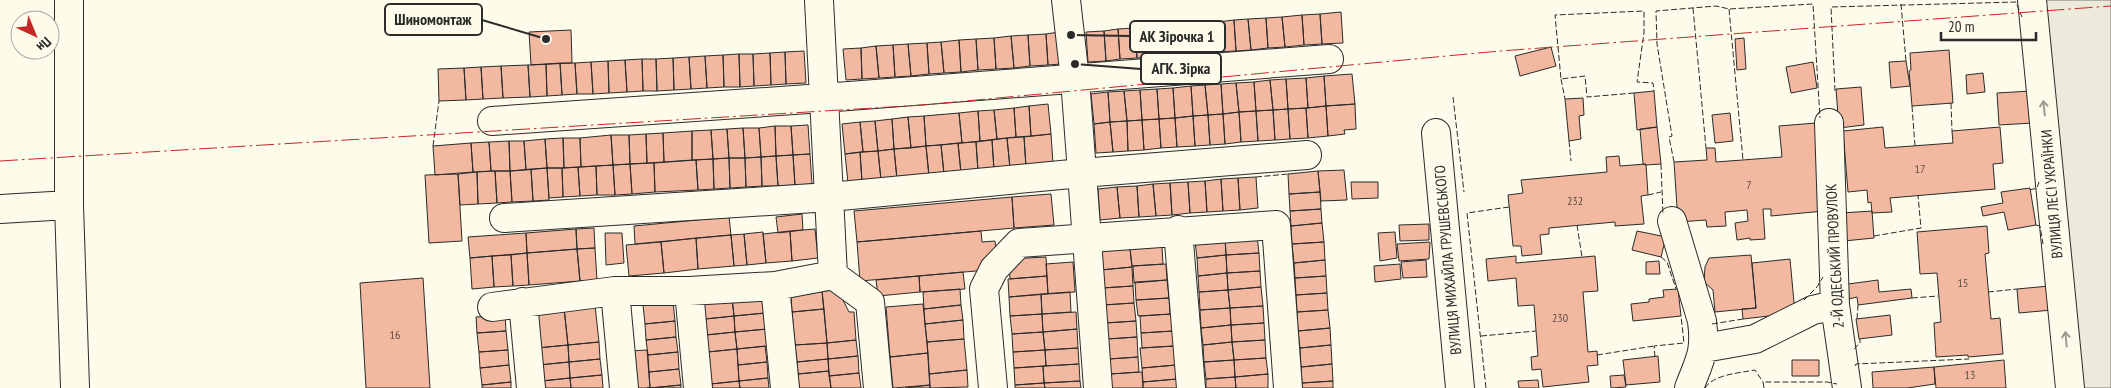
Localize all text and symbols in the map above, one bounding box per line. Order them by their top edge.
callout: Шиномонтаж [385,4,482,35]
text: Шиномонтаж [394,9,472,29]
north arrow [10,10,60,60]
scale bar [1941,10,2036,42]
text: 20 m [1948,17,1974,36]
callout: АК Зірочка 1 [1130,21,1225,52]
text: АК Зірочка 1 [1139,26,1214,46]
text: Пн [33,33,55,56]
callout: АГК. Зірка [1141,53,1221,84]
text: АГК. Зірка [1151,58,1211,78]
one-way arrow [2039,100,2048,116]
street label: ВУЛИЦЯ ЛЕСІ УКРАЇНКИ [2036,129,2067,259]
house number: 17 [1915,161,1925,176]
street label: ВУЛИЦЯ МИХАЙЛА ГРУШЕВСЬКОГО [1430,164,1465,356]
house number: 7 [1746,177,1752,192]
street label: 2-Й ОДЕСЬКИЙ ПРОВУЛОК [1821,183,1848,329]
house number: 232 [1567,193,1583,208]
house number: 15 [1958,275,1968,290]
house number: 230 [1552,310,1568,325]
house number: 16 [390,327,400,342]
one-way arrow [2061,332,2070,348]
house number: 13 [1965,367,1975,382]

